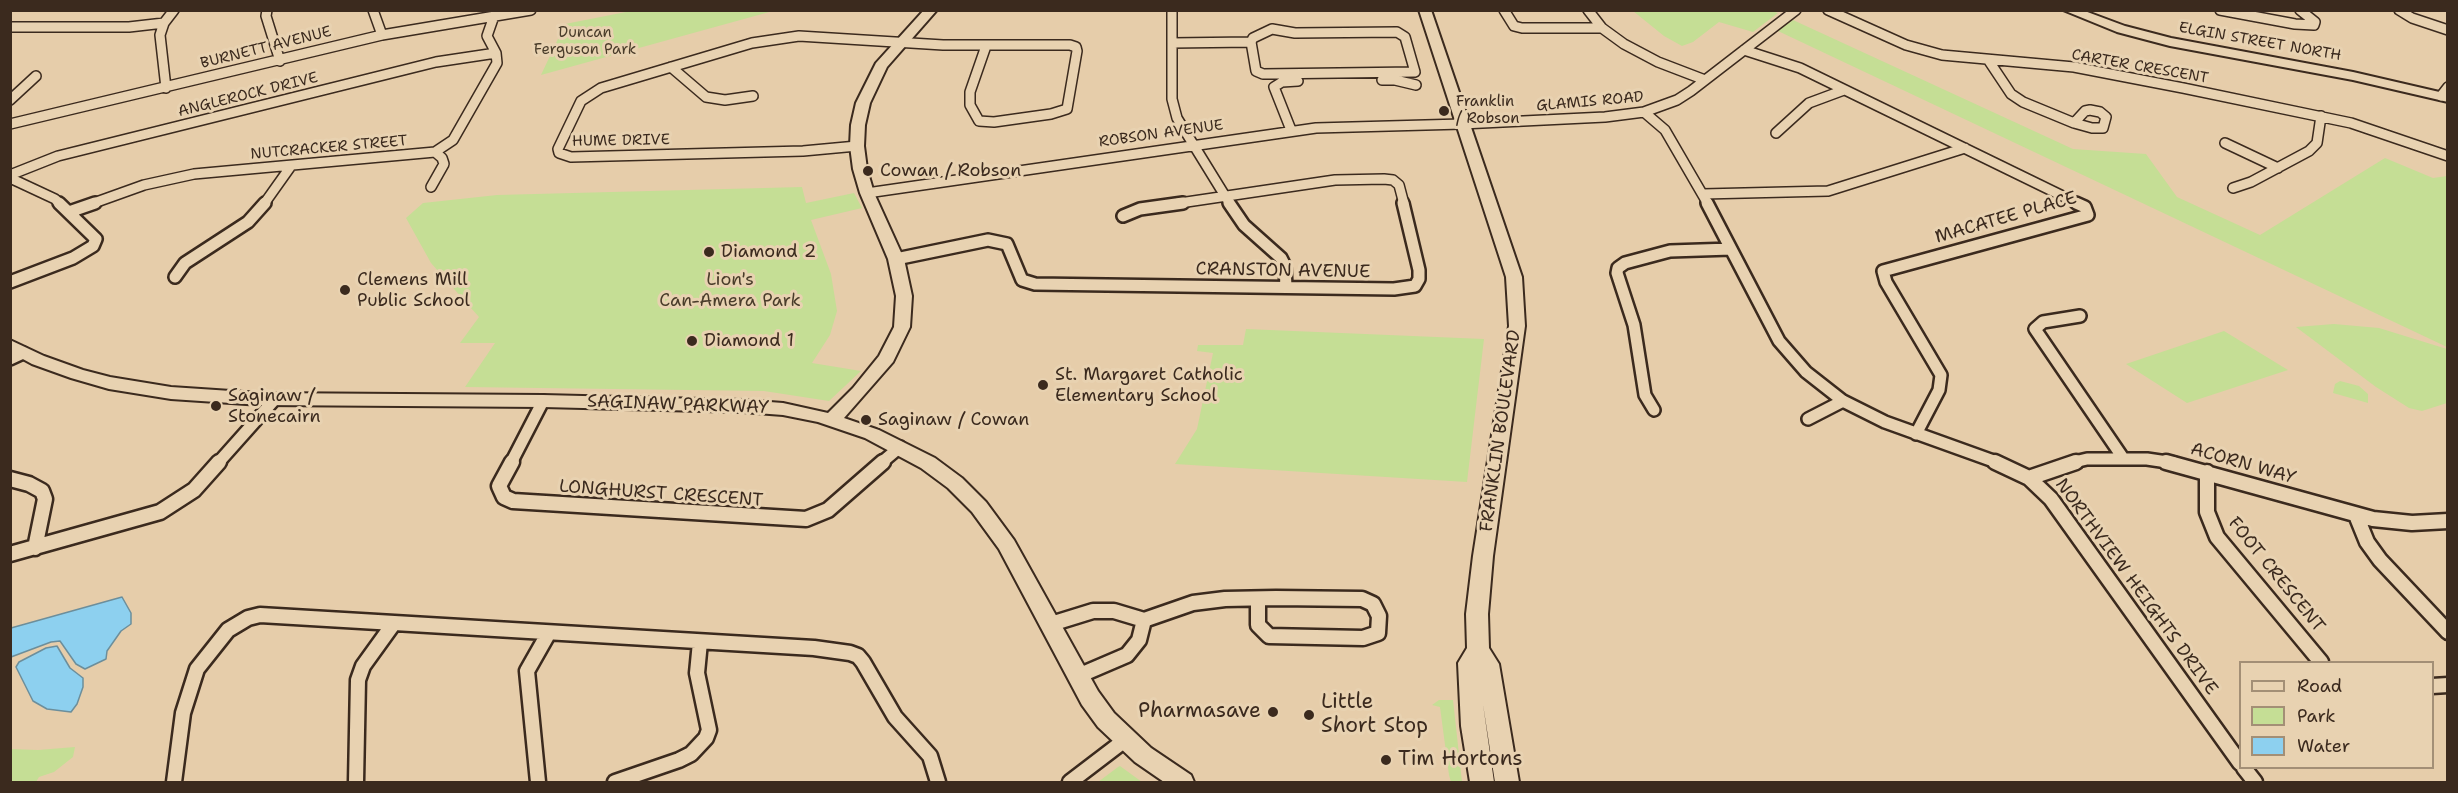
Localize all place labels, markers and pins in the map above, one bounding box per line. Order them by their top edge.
place label: Franklin / Robson [1456,93,1519,128]
marker: Franklin / Robson [1437,104,1451,118]
place label: Cowan / Robson [880,160,1021,182]
marker: Cowan / Robson [861,164,875,178]
place label: Diamond 2 [721,241,816,263]
marker: Diamond 2 [702,245,716,259]
place label: Clemens Mill Public School [357,269,470,312]
marker: Clemens Mill Public School [338,283,352,297]
place label: Diamond 1 [704,330,794,352]
marker: Diamond 1 [685,334,699,348]
place label: St. Margaret Catholic Elementary School [1055,364,1243,406]
marker: St. Margaret Catholic Elementary School [1036,378,1050,392]
place label: Saginaw / Stonecairn [228,385,321,428]
marker: Saginaw / Stonecairn [209,399,223,413]
place label: Saginaw / Cowan [878,409,1029,431]
marker: Saginaw / Cowan [859,413,873,427]
place label: Little Short Stop [1321,690,1428,740]
place label: Pharmasave [1138,699,1261,725]
marker: Pharmasave [1266,705,1280,719]
marker: Little Short Stop [1302,708,1316,722]
place label: Tim Hortons [1398,747,1523,773]
marker: Tim Hortons [1379,753,1393,767]

